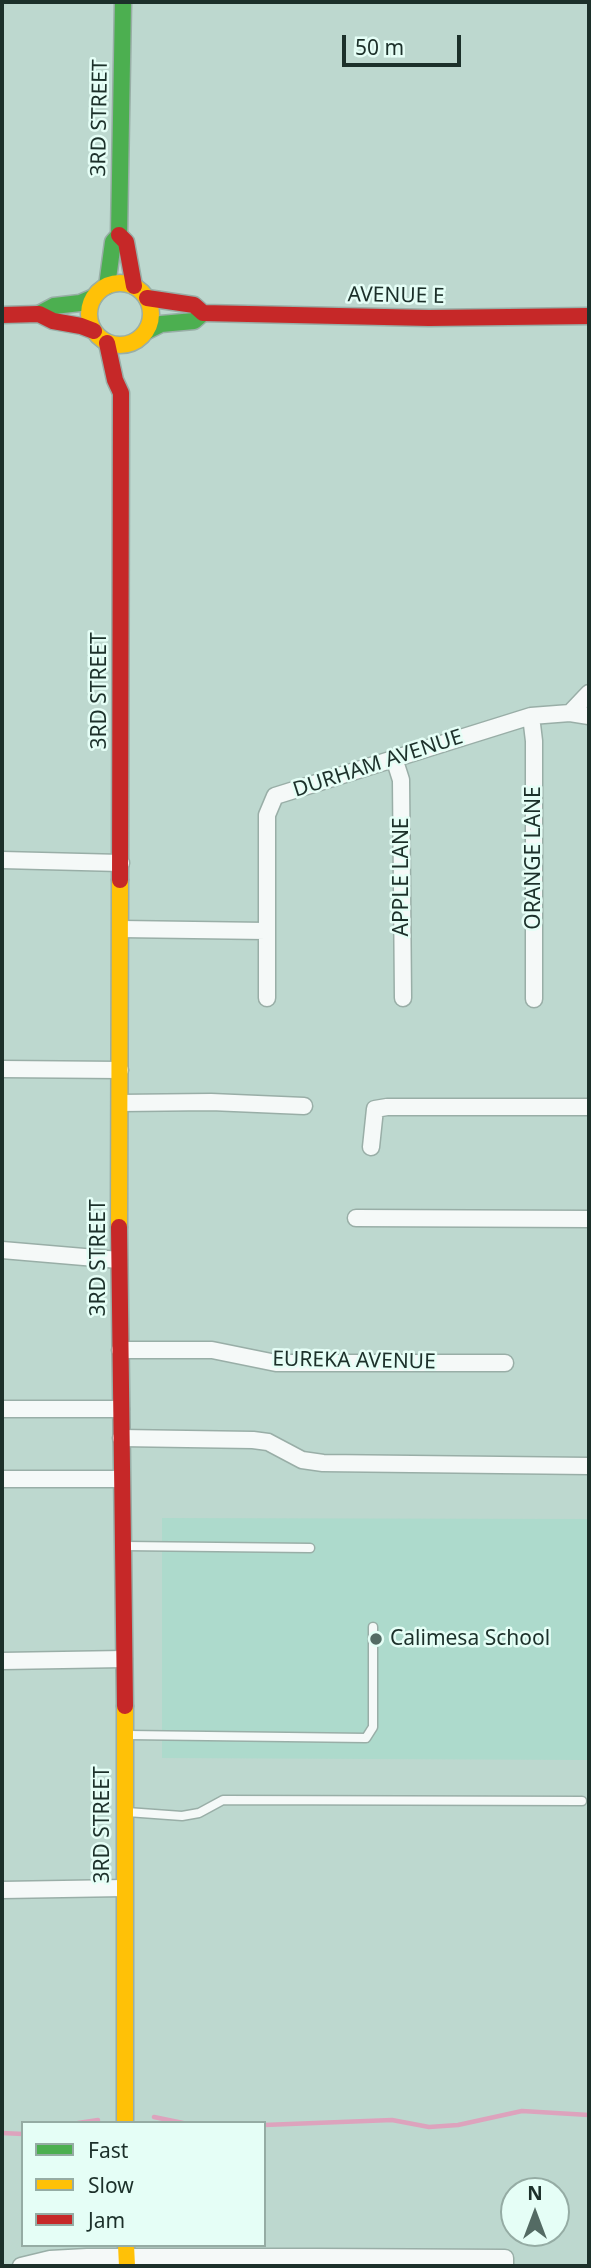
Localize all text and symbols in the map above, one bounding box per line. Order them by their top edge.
scale bar [346,21,465,65]
text: 50 m [355,33,404,61]
street label: 3RD STREET [86,59,114,177]
street label: AVENUE E [347,283,445,309]
street label: 3RD STREET [87,632,113,750]
street label: DURHAM AVENUE [290,725,466,803]
street label: ORANGE LANE [521,786,547,930]
street label: APPLE LANE [389,817,415,937]
street label: 3RD STREET [86,1199,112,1317]
street label: EUREKA AVENUE [272,1347,436,1375]
place label: Calimesa School [390,1626,550,1652]
marker: Calimesa School [368,1631,384,1647]
street label: 3RD STREET [90,1766,116,1884]
legend [21,2121,266,2247]
text: Fast [88,2136,128,2164]
text: Slow [88,2171,134,2199]
north arrow [500,2177,570,2247]
text: N [527,2180,543,2206]
text: Jam [88,2206,125,2234]

